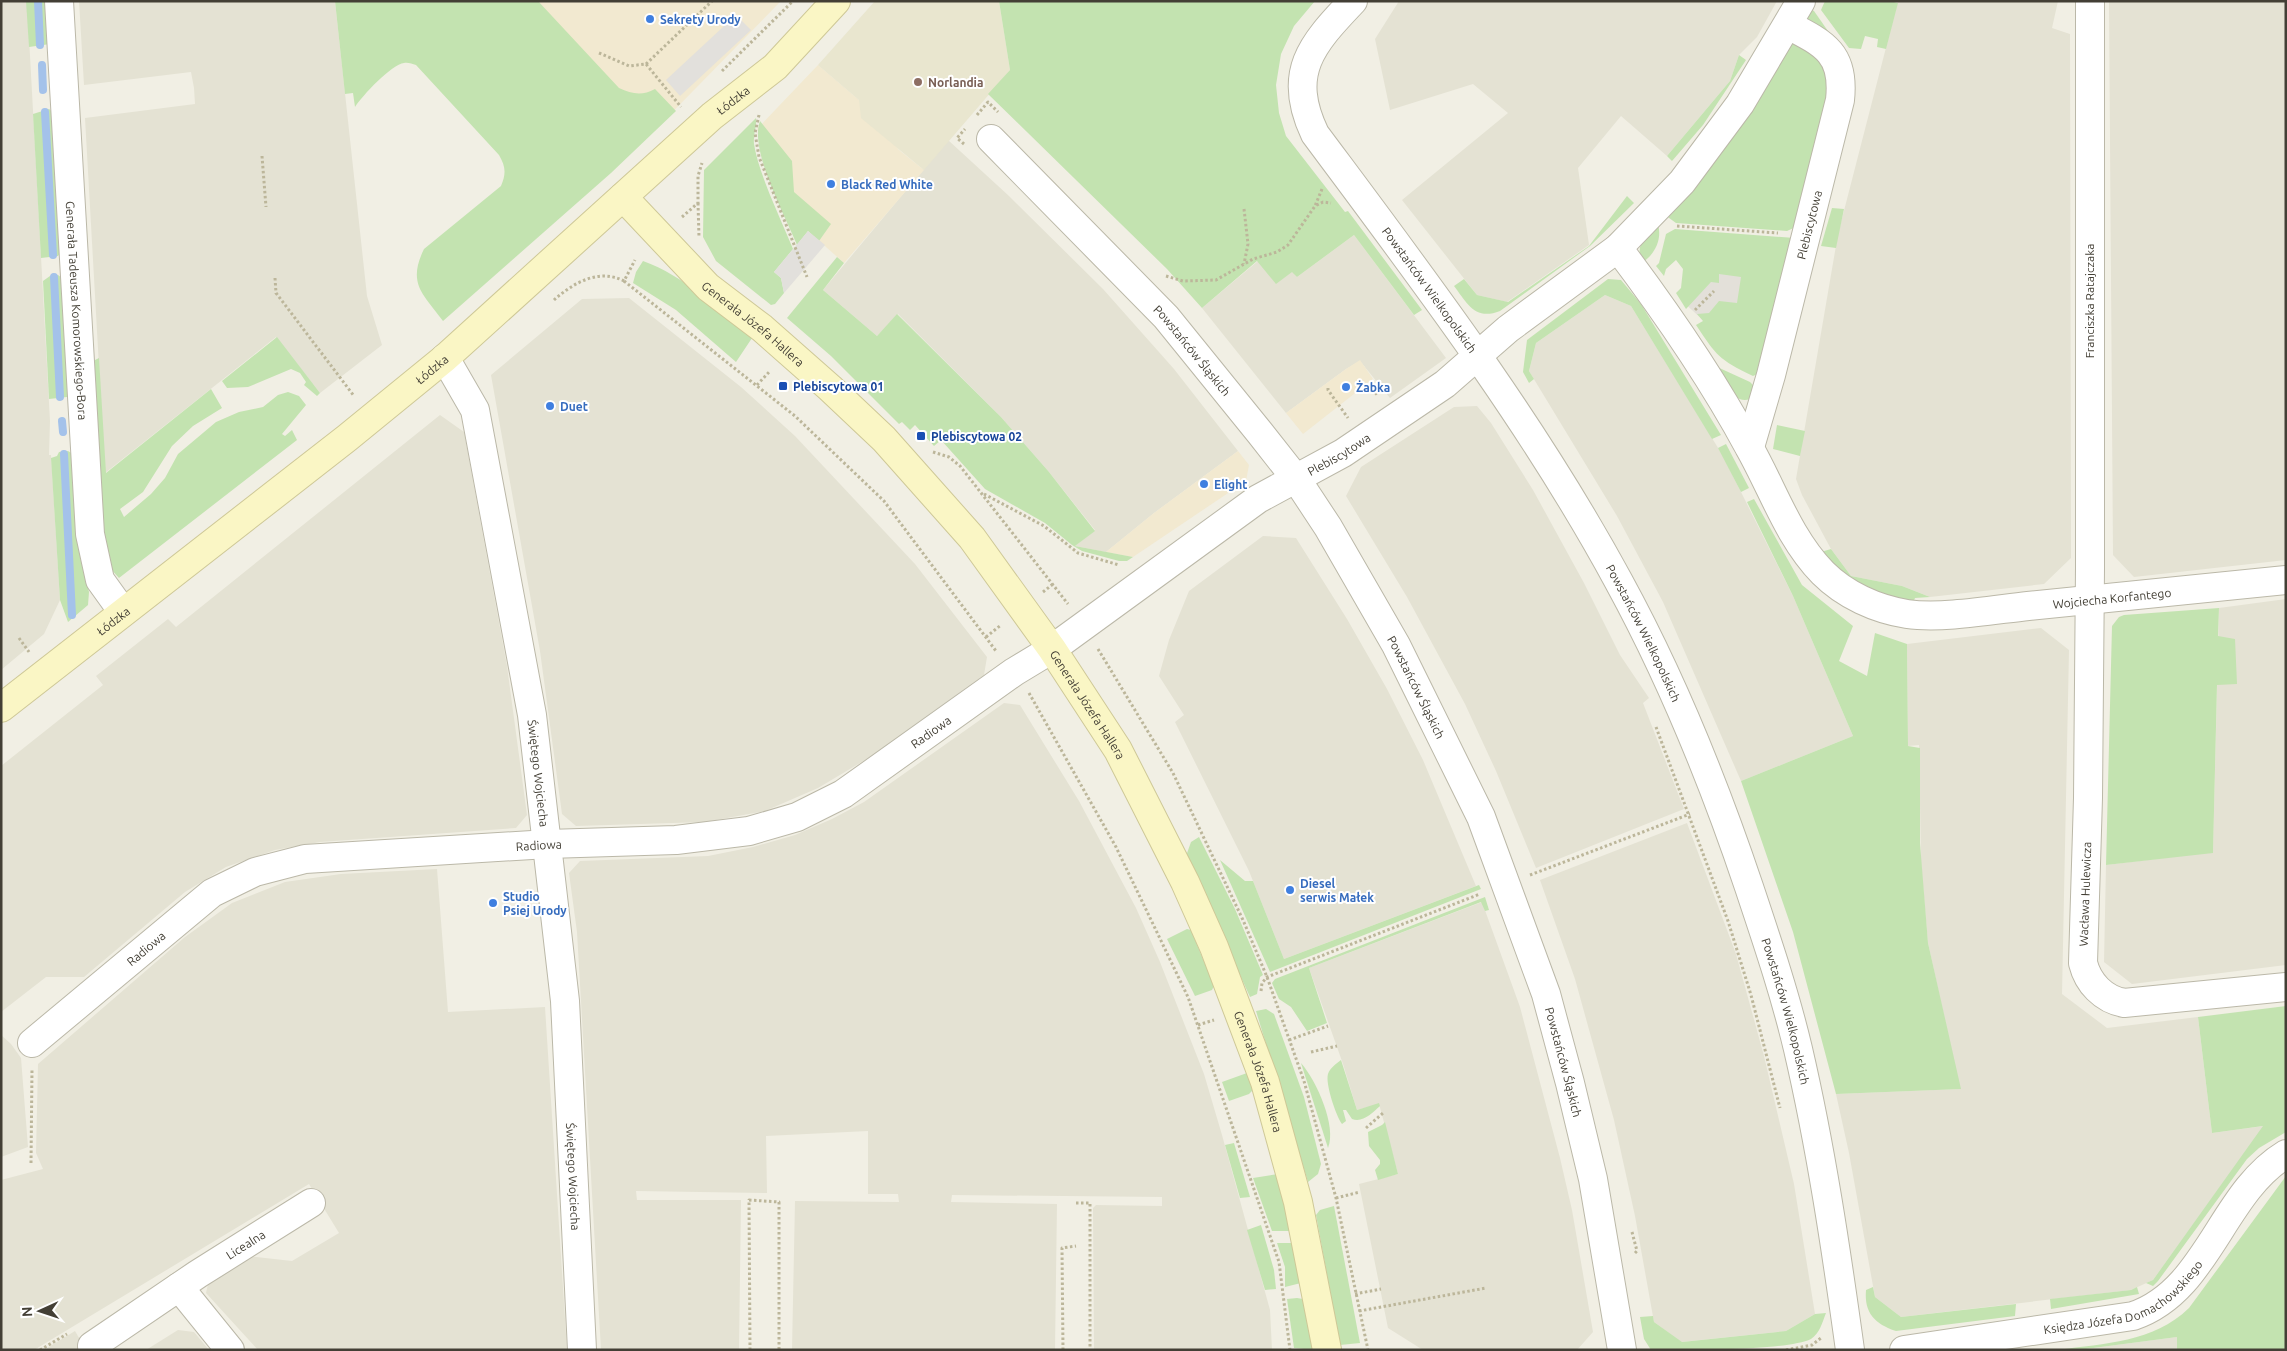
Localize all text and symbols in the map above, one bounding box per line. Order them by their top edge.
marker: Sekrety Urody [644,13,656,25]
place label: Sekrety Urody [660,13,741,26]
marker: Norlandia [912,76,924,88]
place label: Norlandia [928,76,983,89]
street label: Łódzka [714,83,752,117]
marker: Black Red White [825,178,837,190]
place label: Black Red White [841,178,933,191]
street label: Plebiscytowa [1794,189,1824,261]
street label: Generała Tadeusza Komorowskiego-Bora [64,201,90,420]
street label: Powstańców Wielkopolskich [1380,225,1480,355]
street label: Franciszka Ratajczaka [2083,244,2096,358]
street label: Generała Józefa Hallera [699,279,807,369]
street label: Powstańców Śląskich [1151,302,1233,398]
street label: Łódzka [413,352,450,386]
marker: Plebiscytowa 01 [777,380,789,392]
place label: Plebiscytowa 01 [793,380,884,393]
place label: Żabka [1356,380,1390,394]
marker: Żabka [1340,381,1352,393]
marker: Duet [544,400,556,412]
place label: Duet [560,400,588,413]
marker: Plebiscytowa 02 [915,430,927,442]
place label: Plebiscytowa 02 [931,430,1022,443]
street label: Plebiscytowa [1305,430,1372,478]
marker: Elight [1198,478,1210,490]
place label: Elight [1214,478,1247,491]
street label: Powstańców Wielkopolskich [1604,562,1683,704]
street label: Wojciecha Korfantego [2052,585,2172,610]
street label: Łódzka [94,604,132,637]
street label: Powstańców Śląskich [1385,633,1448,741]
street label: Generała Józefa Hallera [1048,647,1128,761]
street label: Radiowa [908,713,953,750]
street label: Świętego Wojciecha [526,719,551,828]
street label: Radiowa [515,837,562,852]
street label: Wacława Hulewicza [2077,841,2093,947]
place label: Diesel serwis Małek [1300,877,1374,904]
marker: Diesel serwis Małek [1284,884,1296,896]
place label: Studio Psiej Urody [503,890,567,917]
marker: Studio Psiej Urody [487,897,499,909]
street label: Radiowa [124,929,168,968]
street label: Powstańców Wielkopolskich [1760,936,1812,1086]
street label: Powstańców Śląskich [1543,1006,1584,1118]
street label: Generała Józefa Hallera [1232,1009,1285,1134]
street label: Świętego Wojciecha [564,1122,583,1231]
street label: Licealna [223,1227,267,1261]
street label: Księdza Józefa Domachowskiego [2043,1258,2204,1336]
north arrow [15,1286,65,1336]
text: N [19,1306,35,1317]

